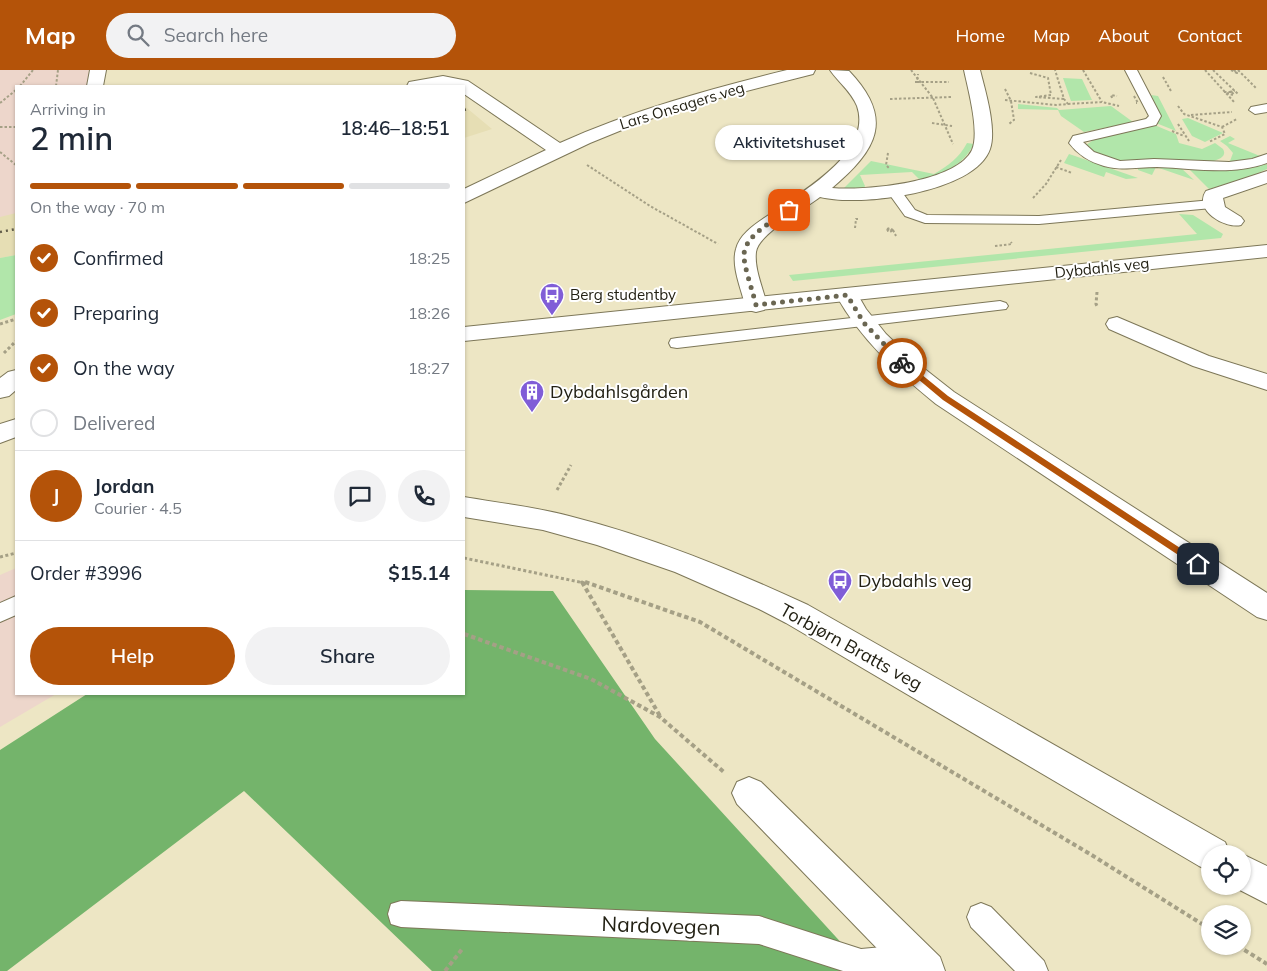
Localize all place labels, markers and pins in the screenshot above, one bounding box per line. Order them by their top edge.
callout: Aktivitetshuset [715,125,863,160]
pin [768,189,810,231]
bus stop icon: Berg studentby [539,282,565,316]
place label: Berg studentby [570,285,676,304]
building icon: Dybdahlsgården [519,379,545,413]
place label: Dybdahlsgården [550,380,688,403]
pin [1177,543,1219,585]
bus stop icon: Dybdahls veg [827,568,853,602]
place label: Dybdahls veg [858,569,972,592]

